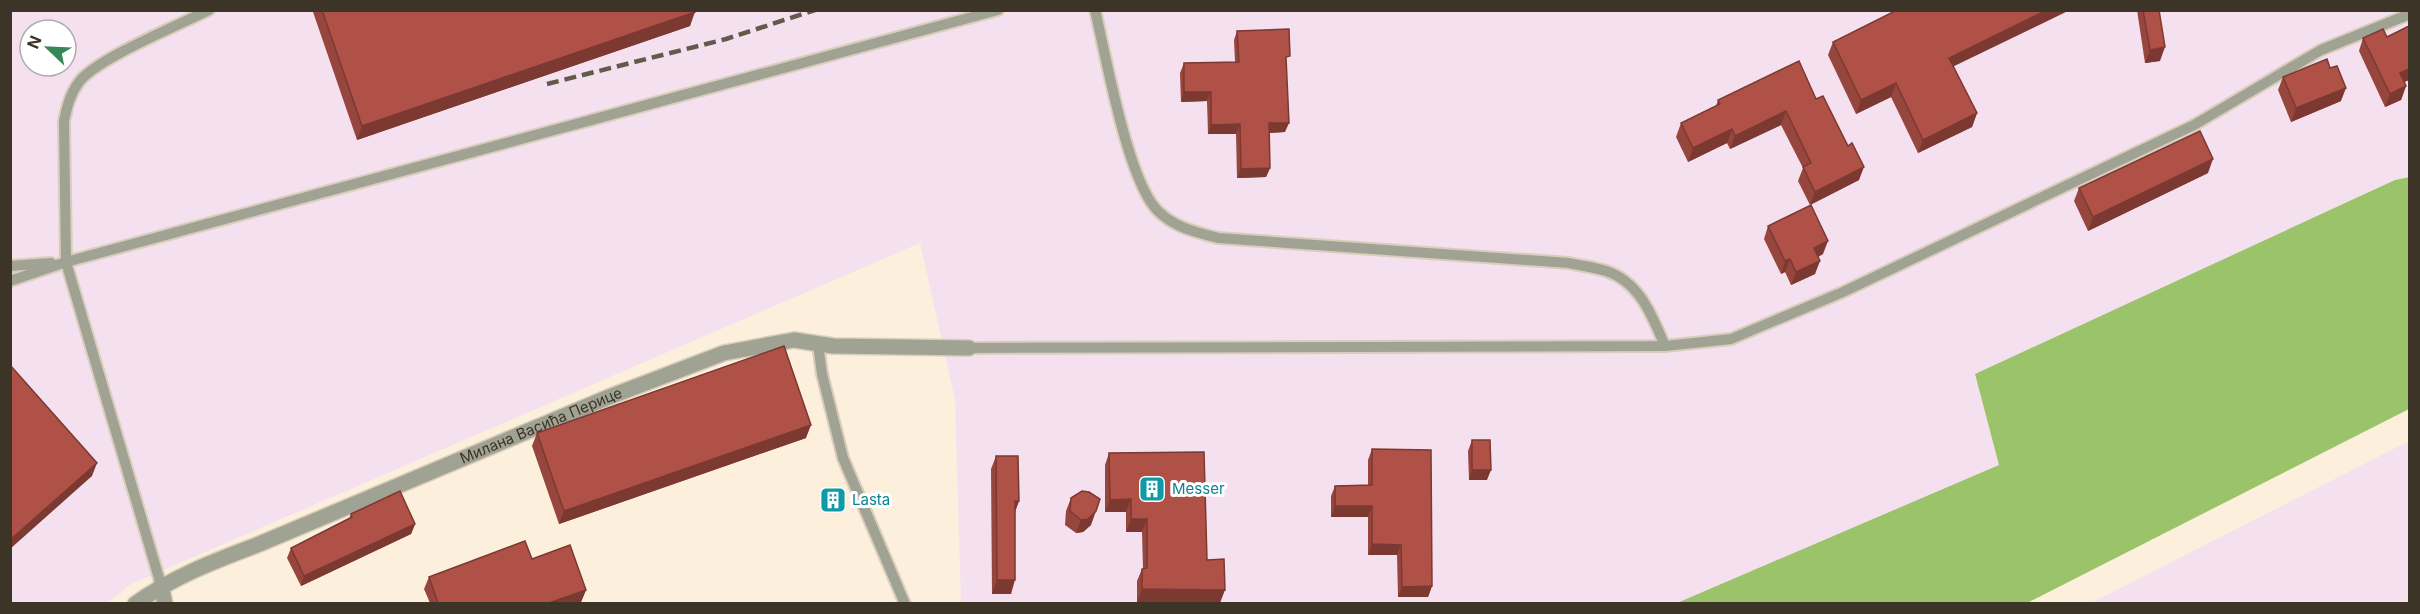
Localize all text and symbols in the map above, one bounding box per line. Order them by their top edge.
north arrow [18,18,78,78]
text: N [23,33,46,52]
street label: Милана Васића Перице [457,383,625,468]
building icon: Messer [1137,474,1167,504]
place label: Messer [1172,479,1225,498]
building icon: Lasta [818,485,848,515]
place label: Lasta [852,490,890,509]

